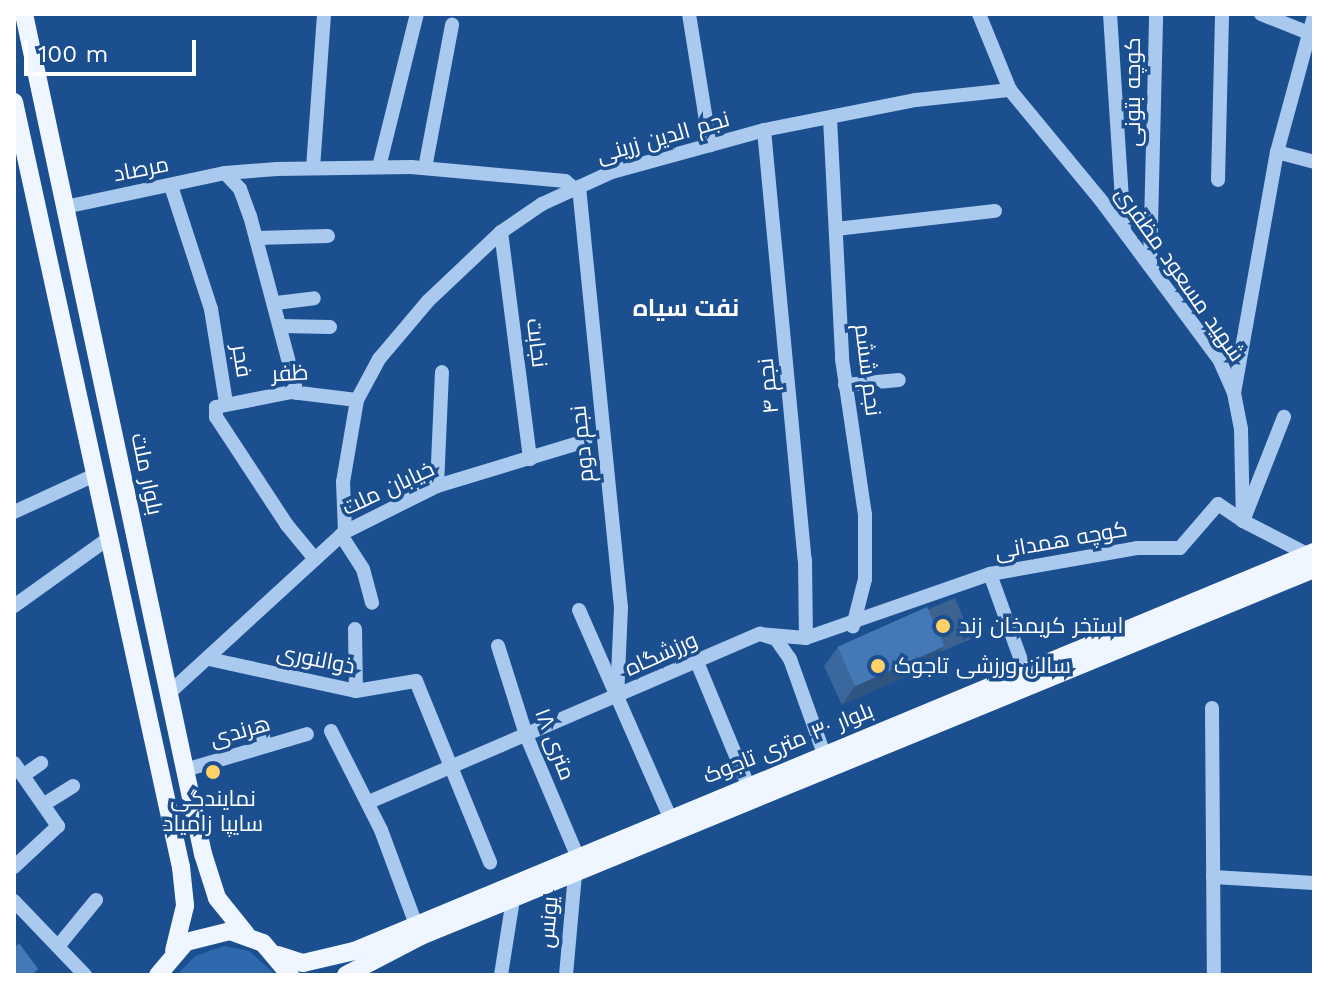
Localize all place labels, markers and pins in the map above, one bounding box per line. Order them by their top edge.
place label: استخر کریمخان زند [959,613,1123,639]
marker: استخر کریمخان زند [934,617,952,635]
place label: سالن ورزشی تاجوک [894,653,1071,679]
marker: سالن ورزشی تاجوک [869,657,887,675]
marker: نمایندگی سایپا زامیاد [204,763,222,781]
place label: نمایندگی سایپا زامیاد [163,785,263,836]

